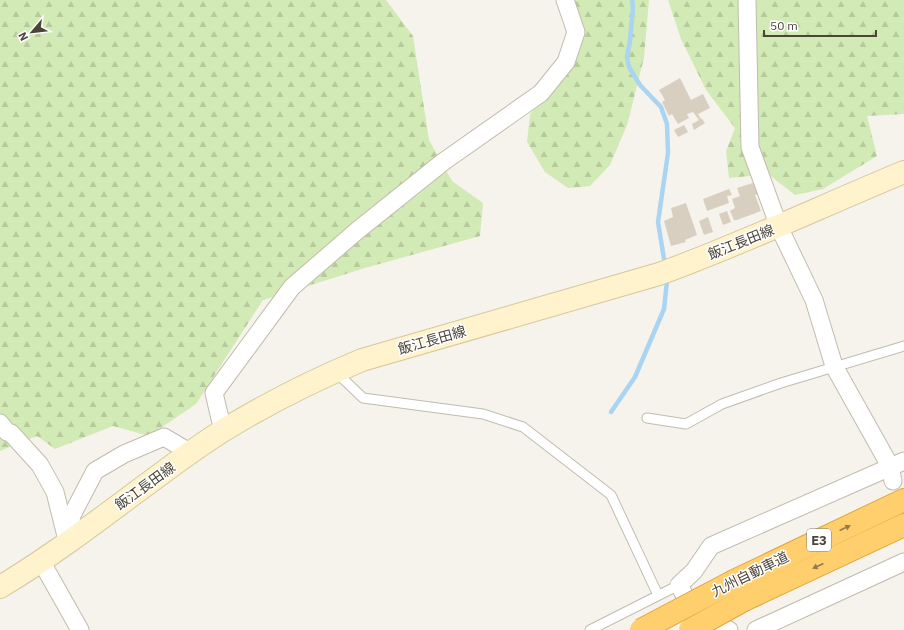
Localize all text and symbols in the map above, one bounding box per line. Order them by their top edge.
north arrow [12,12,52,52]
scale bar [764,12,876,38]
text: 50 m [770,18,798,33]
text: N [15,30,31,43]
street label: 飯江長田線 [705,221,777,263]
street label: 飯江長田線 [396,322,468,358]
street label: 飯江長田線 [111,458,179,514]
one-way arrow [839,525,850,531]
road number: E3 [807,529,831,551]
street label: 九州自動車道 [708,547,792,601]
one-way arrow [812,563,824,569]

